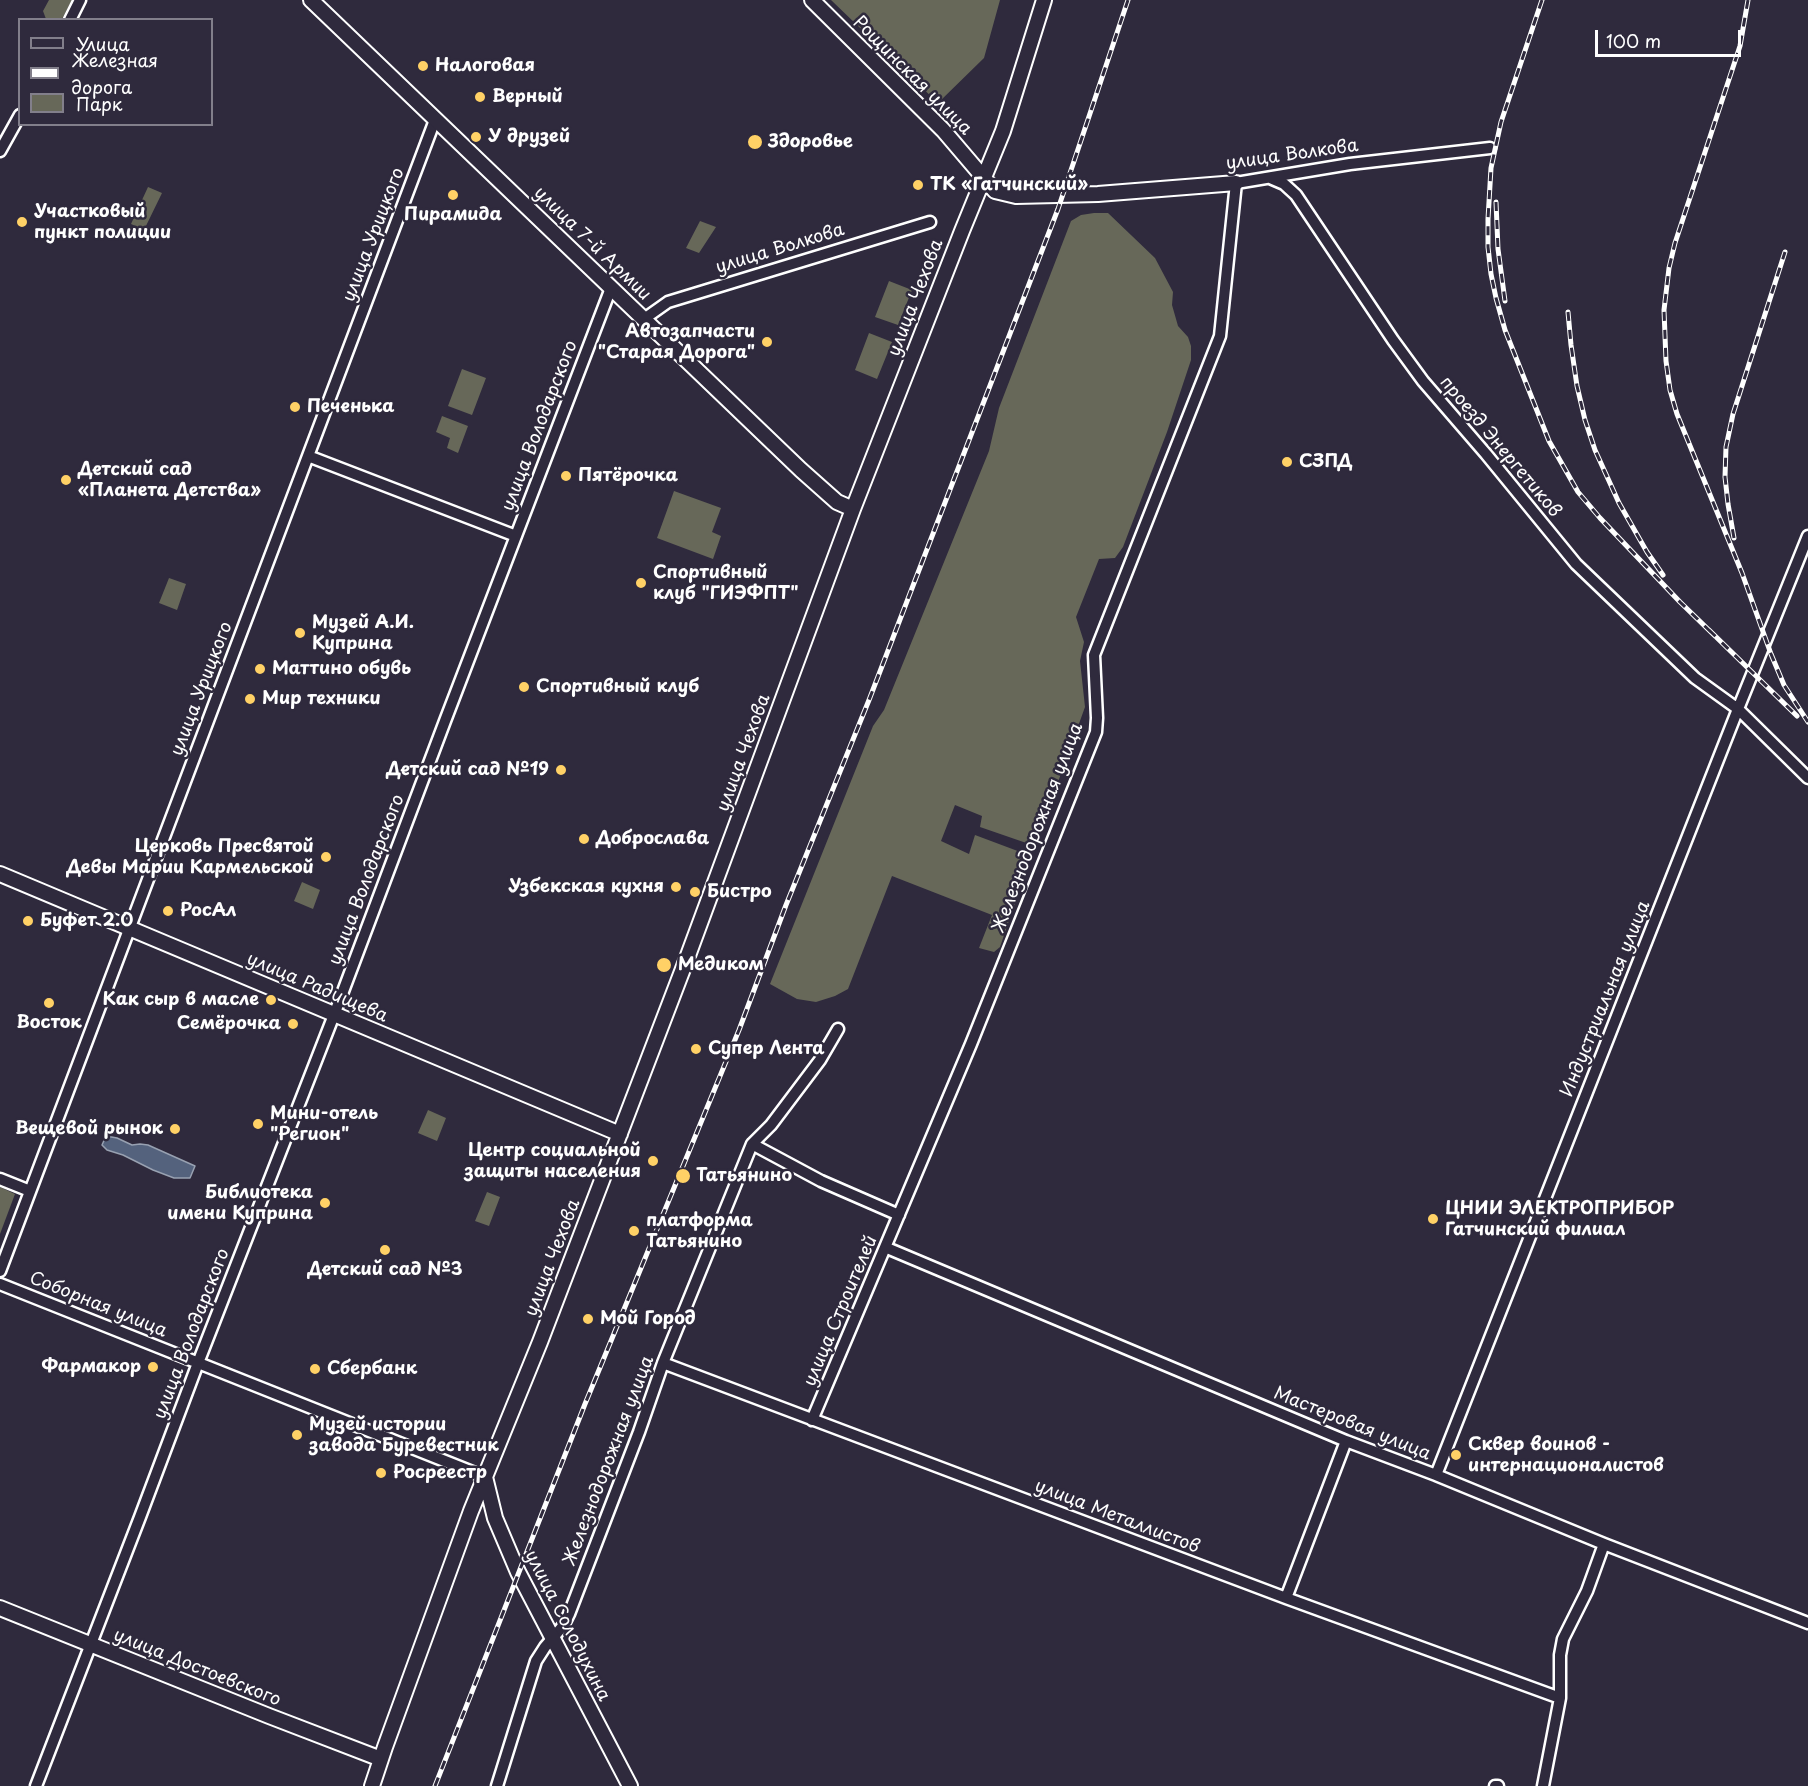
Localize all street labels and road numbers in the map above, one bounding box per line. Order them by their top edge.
street label: Рощинская улица [848,12,976,140]
street label: улица Волкова [1224,135,1360,175]
street label: улица Урицкого [338,165,410,305]
street label: улица 7-й Армии [529,182,655,306]
street label: улица Волкова [713,219,847,279]
street label: улица Чехова [884,236,948,360]
street label: улица Володарского [497,338,583,514]
street label: проезд Энергетиков [1435,372,1565,522]
street label: улица Урицкого [166,619,238,759]
street label: улица Чехова [713,691,775,815]
street label: Железнодорожная улица [988,720,1088,936]
street label: улица Володарского [324,792,410,968]
street label: Индустриальная улица [1557,898,1655,1100]
street label: улица Радищева [243,949,391,1027]
street label: улица Чехова [521,1196,585,1320]
street label: улица Строителей [799,1232,883,1390]
street label: улица Володарского [149,1246,235,1422]
street label: Соборная улица [26,1268,170,1342]
street label: Железнодорожная улица [559,1353,659,1569]
street label: Мастеровая улица [1270,1383,1434,1465]
street label: улица Металлистов [1031,1476,1203,1558]
street label: улица Солодухина [520,1547,614,1705]
street label: улица Достоевского [110,1625,284,1711]

